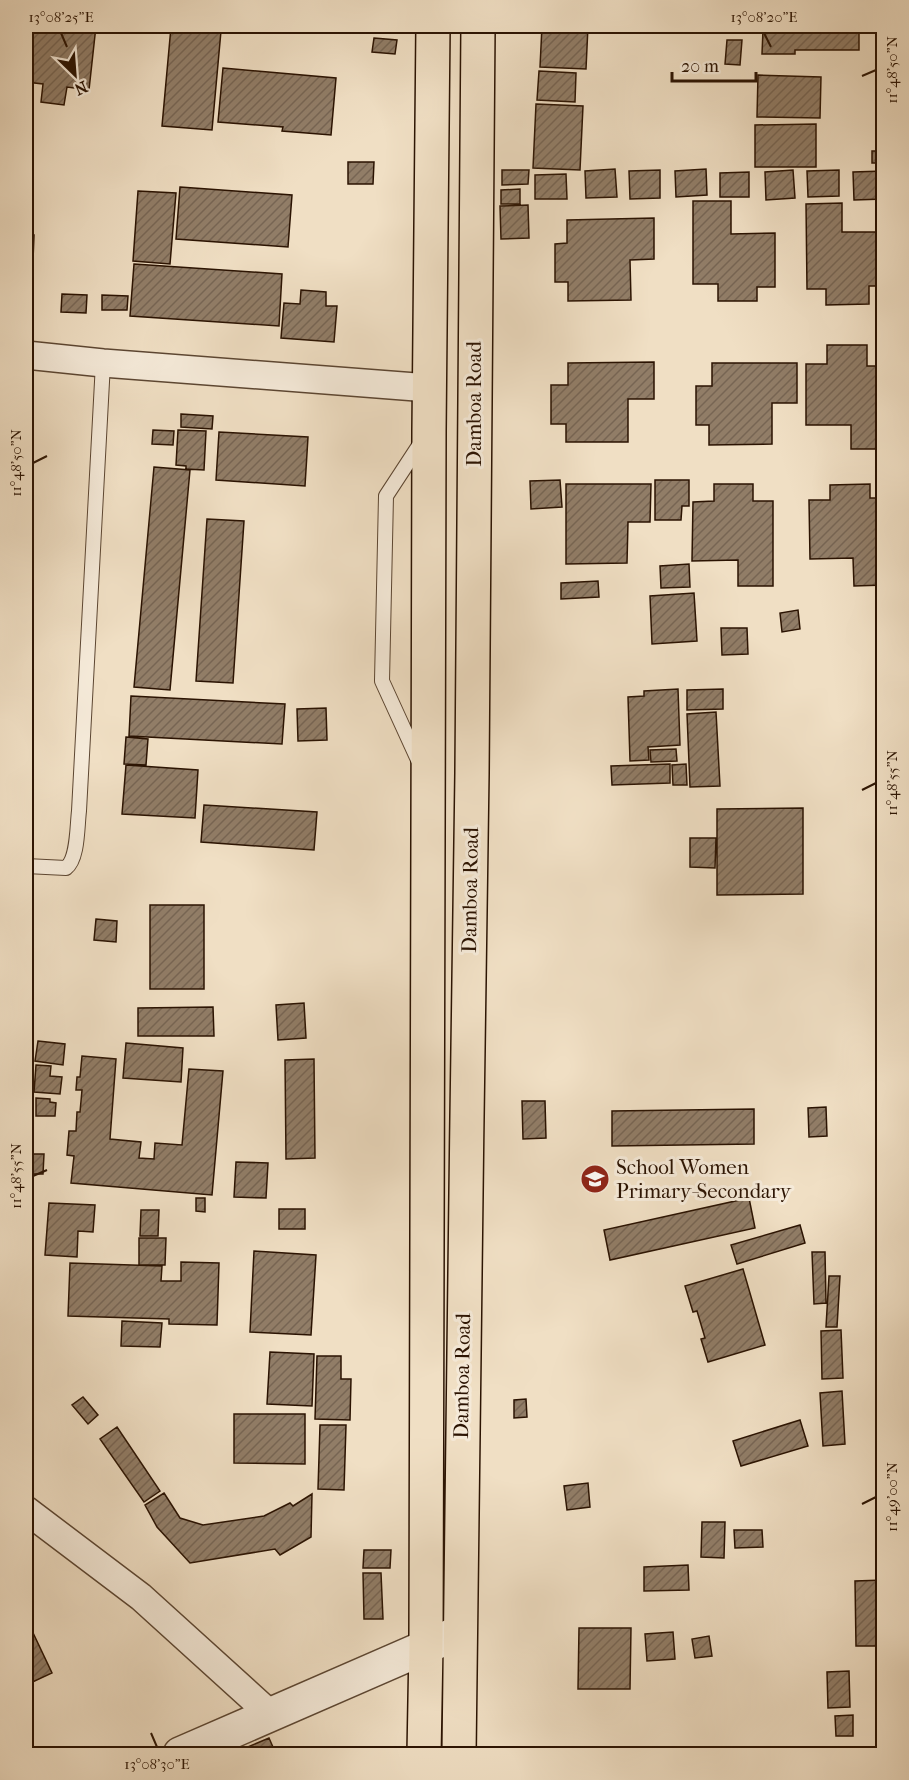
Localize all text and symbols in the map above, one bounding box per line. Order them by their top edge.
text: 13°08'25"E [28,8,94,26]
text: 13°08'20"E [731,8,797,26]
text: 11°48'50"N [883,36,901,104]
north arrow [45,45,105,105]
scale bar [672,45,756,83]
text: 20 m [681,56,719,77]
text: N [71,77,91,100]
street label: Damboa Road [462,341,486,467]
text: 11°48'50"N [7,429,25,497]
text: 11°48'55"N [883,749,901,816]
street label: Damboa Road [457,826,483,953]
text: 11°48'55"N [7,1142,25,1209]
place label: School Women Primary-Secondary [616,1155,792,1203]
school or university icon: School Women Primary-Secondary [579,1163,611,1195]
street label: Damboa Road [449,1312,475,1439]
text: 11°49'00"N [883,1461,901,1532]
text: 13°08'30"E [124,1755,190,1773]

